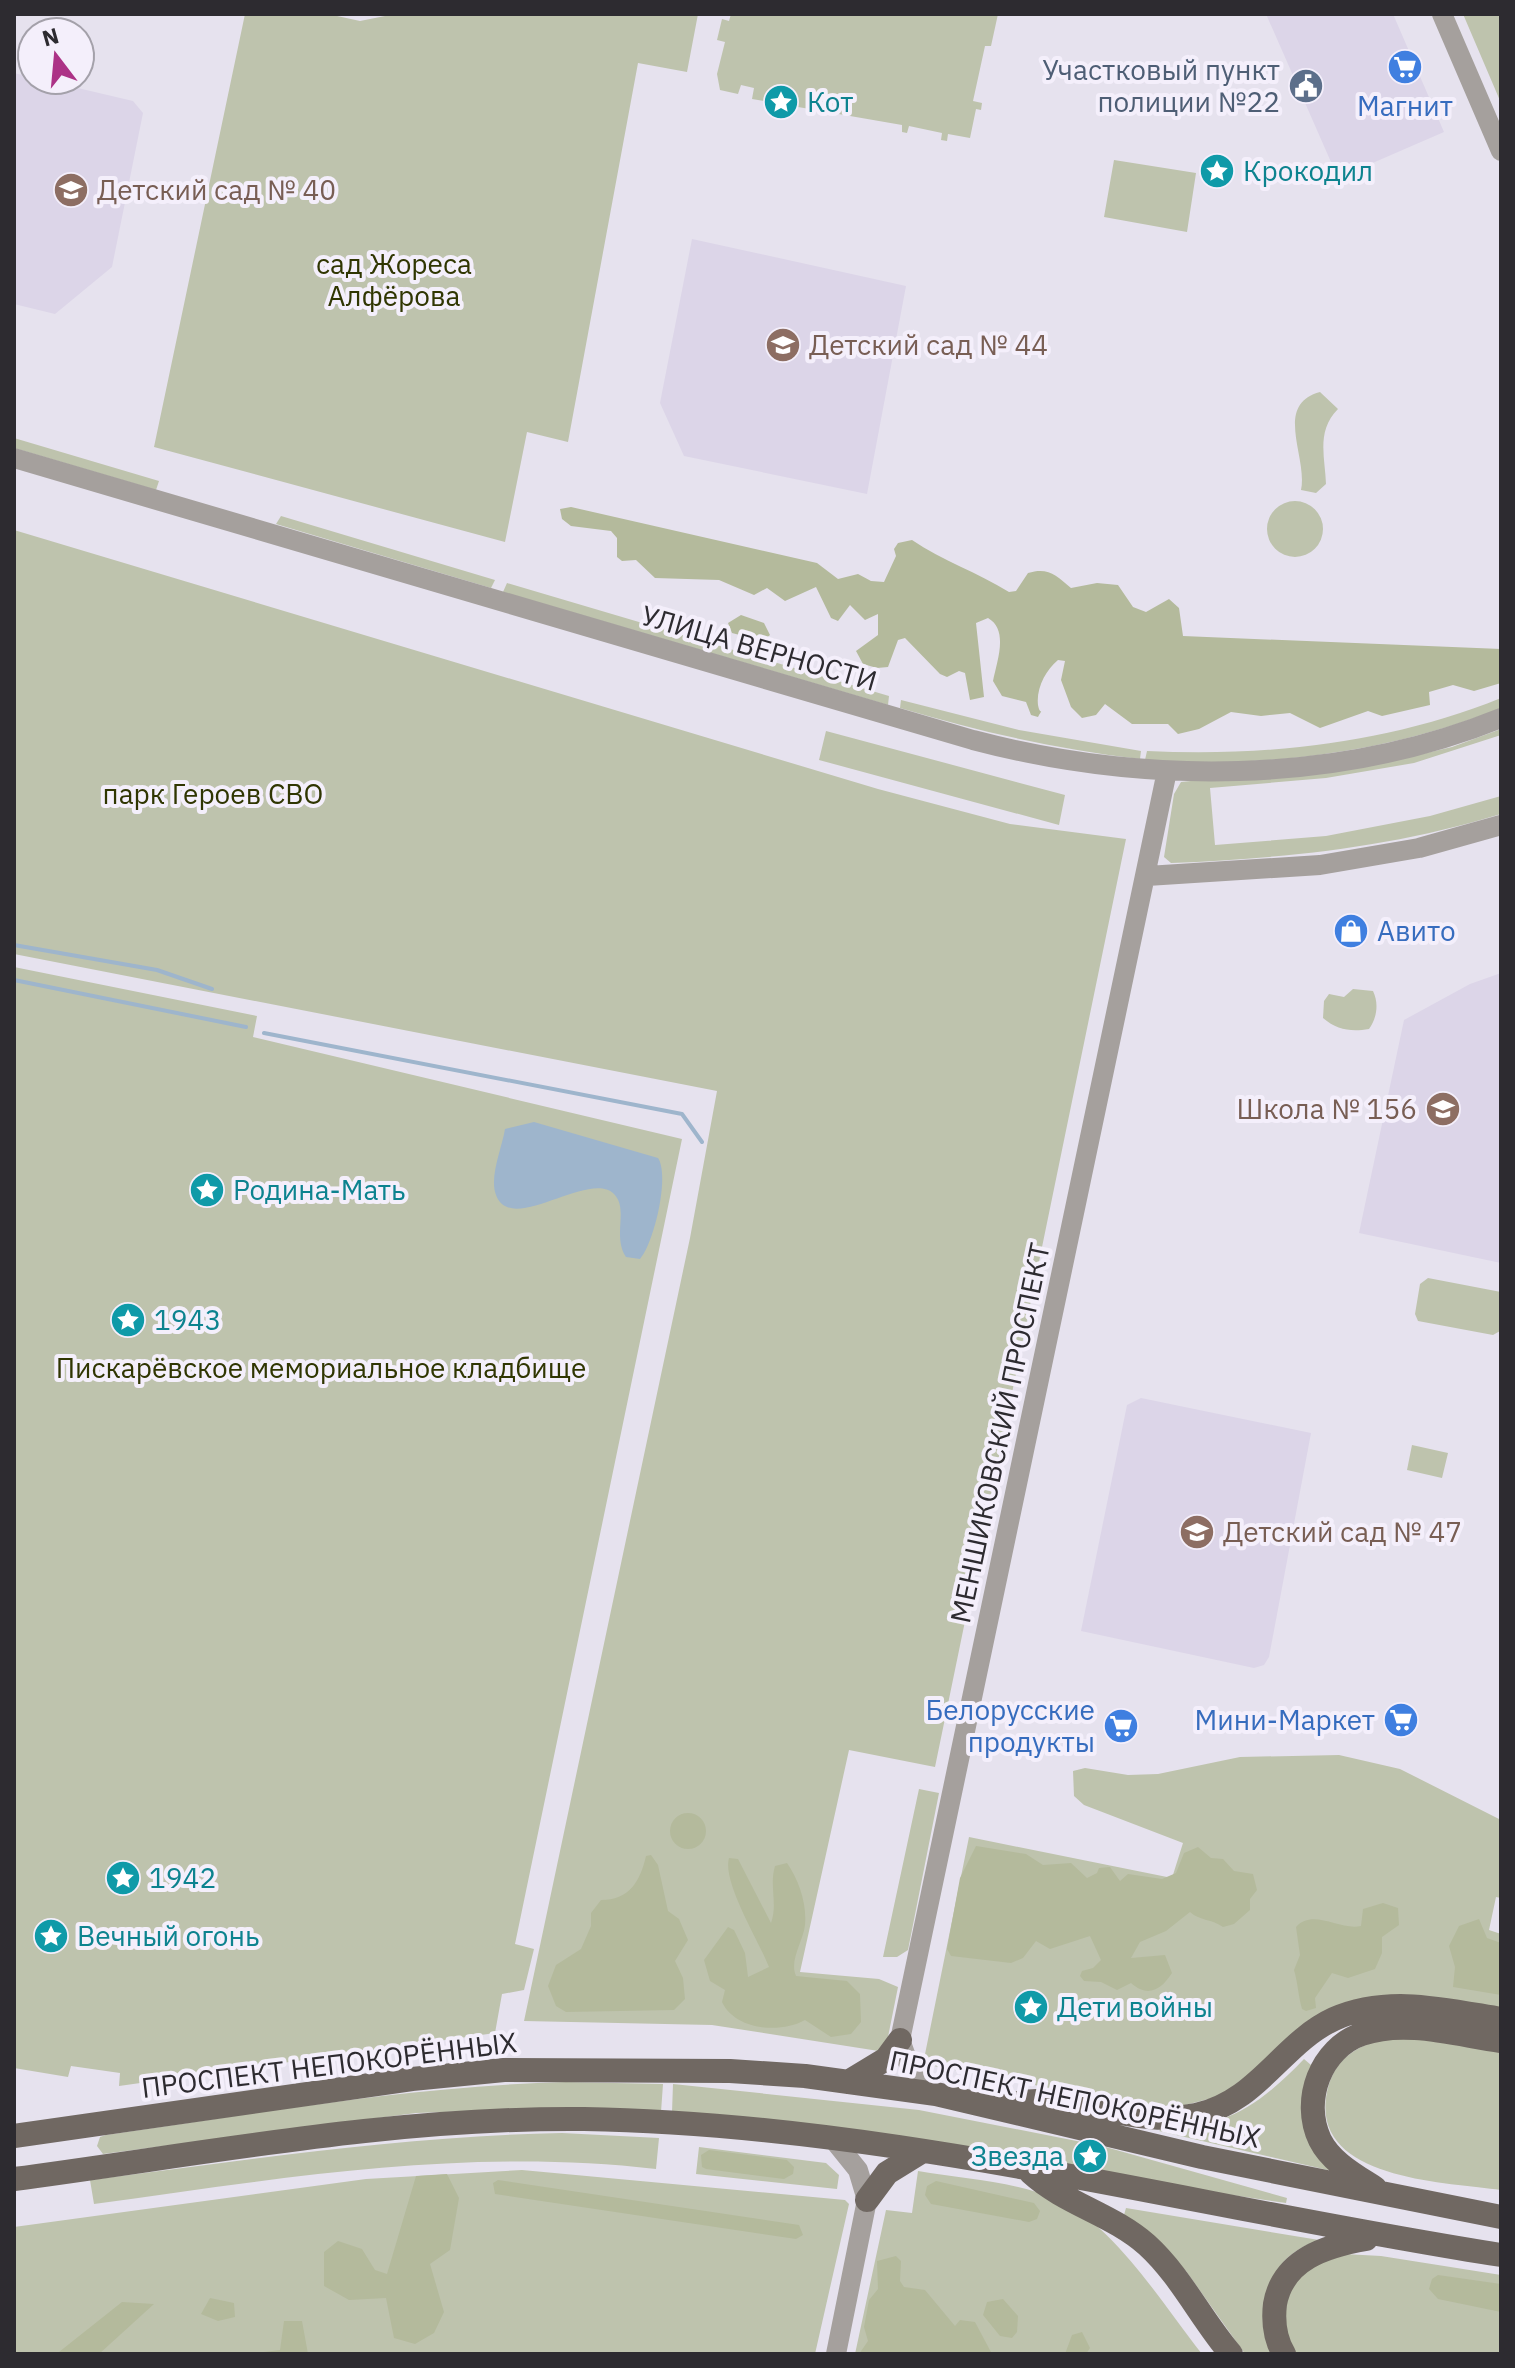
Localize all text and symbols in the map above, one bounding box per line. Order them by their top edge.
north arrow [16,16,96,96]
text: N [39,20,62,52]
supermarket icon: Магнит [1386,48,1424,86]
place label: Участковый пункт полиции №22 [1042,51,1280,120]
public building icon: Участковый пункт полиции №22 [1287,67,1325,105]
place icon: Кот [762,83,800,121]
place label: Кот [807,83,853,120]
place label: Магнит [1357,87,1453,124]
place icon: Крокодил [1198,152,1236,190]
place label: Крокодил [1243,152,1373,189]
school or university icon: Детский сад № 40 [52,171,90,209]
place label: Детский сад № 40 [97,171,336,208]
park label: сад Жореса Алфёрова [316,245,472,314]
school or university icon: Детский сад № 44 [764,326,802,364]
place label: Детский сад № 44 [809,326,1048,363]
street label: УЛИЦА ВЕРНОСТИ [637,596,881,699]
park label: парк Героев СВО [103,775,323,812]
shop icon: Авито [1332,912,1370,950]
place label: Авито [1377,912,1456,949]
place label: Школа № 156 [1237,1090,1417,1127]
school or university icon: Школа № 156 [1424,1090,1462,1128]
place icon: Родина-Мать [188,1171,226,1209]
place label: Родина-Мать [233,1171,406,1208]
street label: МЕНШИКОВСКИЙ ПРОСПЕКТ [941,1240,1058,1626]
place icon: 1943 [109,1301,147,1339]
place label: 1943 [154,1301,221,1338]
park label: Пискарёвское мемориальное кладбище [56,1349,586,1386]
school or university icon: Детский сад № 47 [1178,1513,1216,1551]
place label: Детский сад № 47 [1223,1513,1462,1550]
place label: Белорусские продукты [925,1691,1095,1760]
place label: Мини-Маркет [1195,1701,1375,1738]
supermarket icon: Мини-Маркет [1382,1701,1420,1739]
supermarket icon: Белорусские продукты [1102,1707,1140,1745]
place icon: 1942 [104,1859,142,1897]
place label: 1942 [149,1859,216,1896]
place icon: Вечный огонь [32,1917,70,1955]
place label: Вечный огонь [77,1917,260,1954]
place icon: Дети войны [1012,1988,1050,2026]
place label: Дети войны [1057,1988,1213,2025]
street label: ПРОСПЕКТ НЕПОКОРЁННЫХ [139,2023,519,2106]
street label: ПРОСПЕКТ НЕПОКОРЁННЫХ [886,2041,1264,2156]
place label: Звезда [971,2137,1064,2174]
place icon: Звезда [1071,2137,1109,2175]

